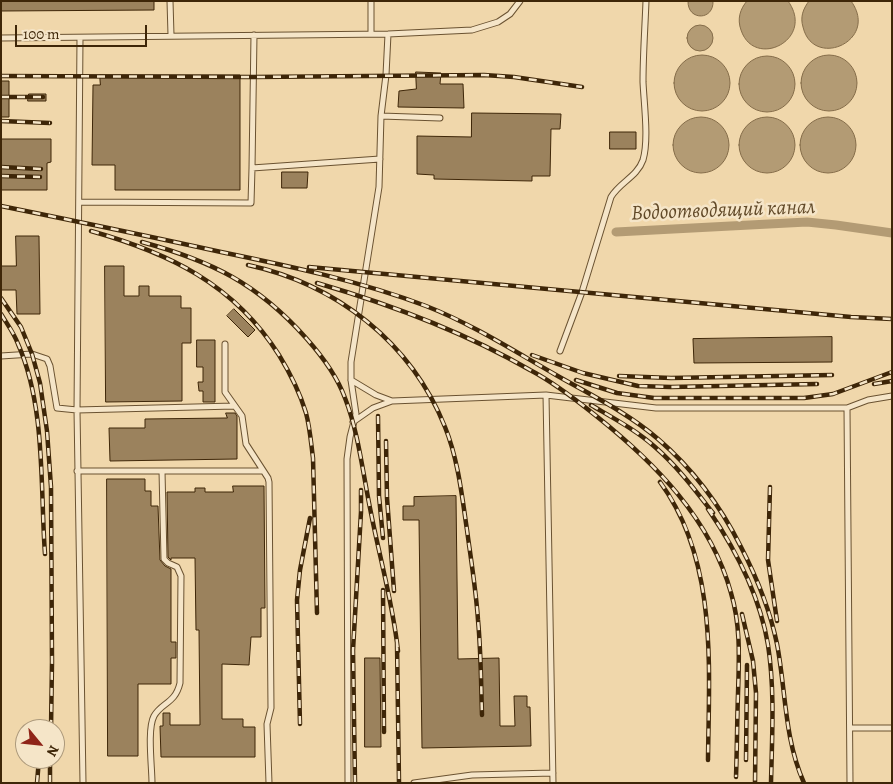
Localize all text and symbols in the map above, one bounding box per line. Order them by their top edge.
scale bar [18,15,150,47]
text: 100 m [23,24,60,44]
water label: Водоотводящий канал [631,195,815,227]
north arrow [15,719,65,769]
text: N [42,742,64,760]

